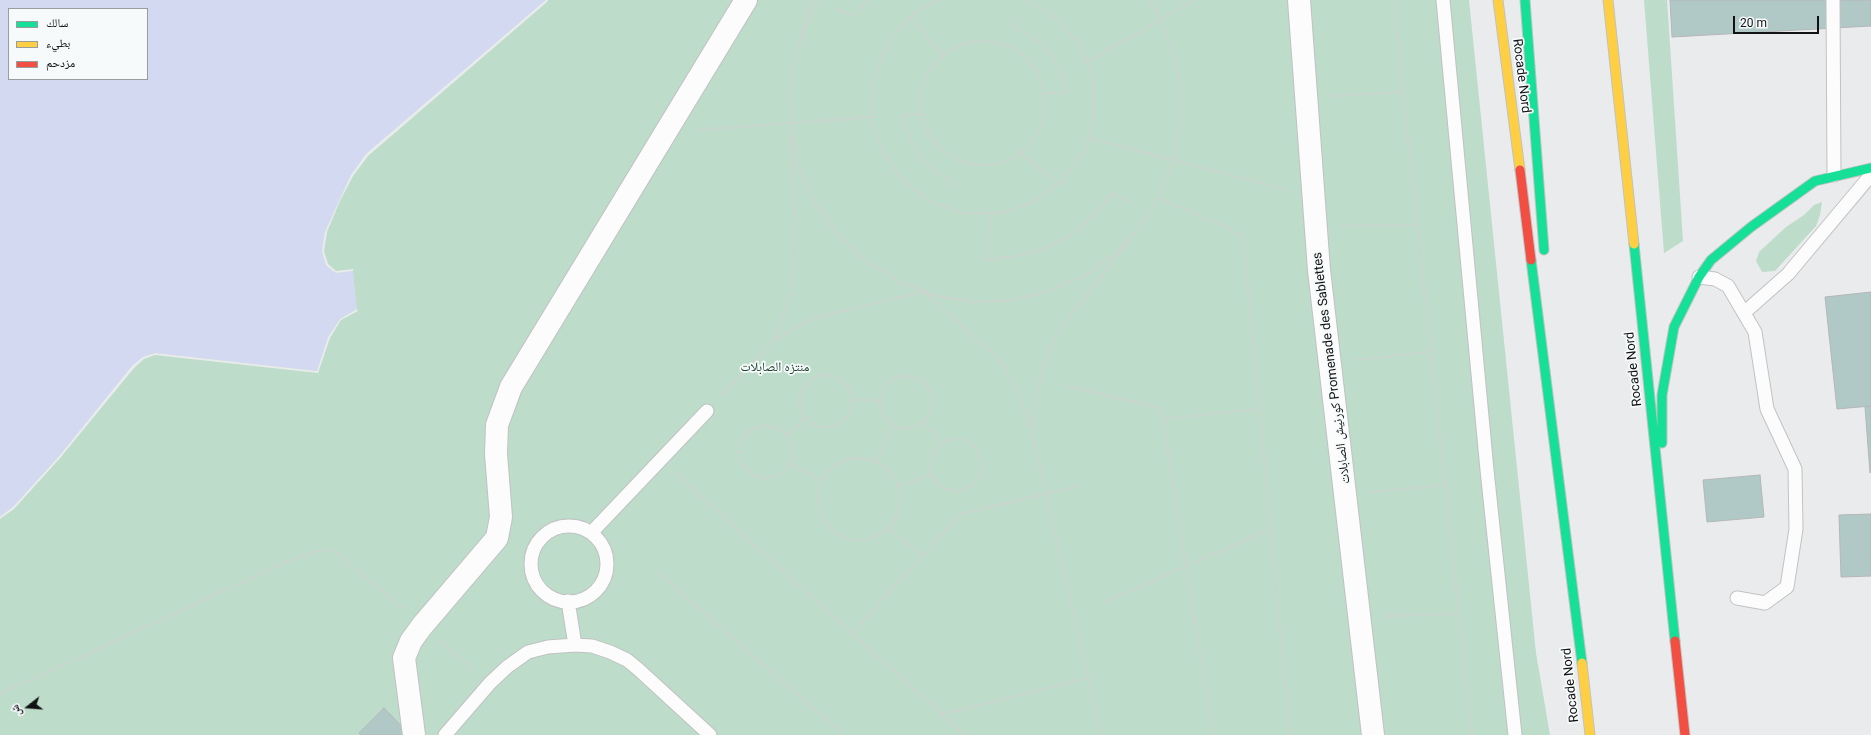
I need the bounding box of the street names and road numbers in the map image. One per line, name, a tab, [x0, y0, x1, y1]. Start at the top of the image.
street label: Rocade Nord	[1509, 38, 1533, 114]
street label: كورنيش الصابلات Promenade des Sablettes	[1310, 251, 1354, 485]
street label: Rocade Nord	[1622, 331, 1646, 407]
street label: Rocade Nord	[1559, 647, 1583, 723]

